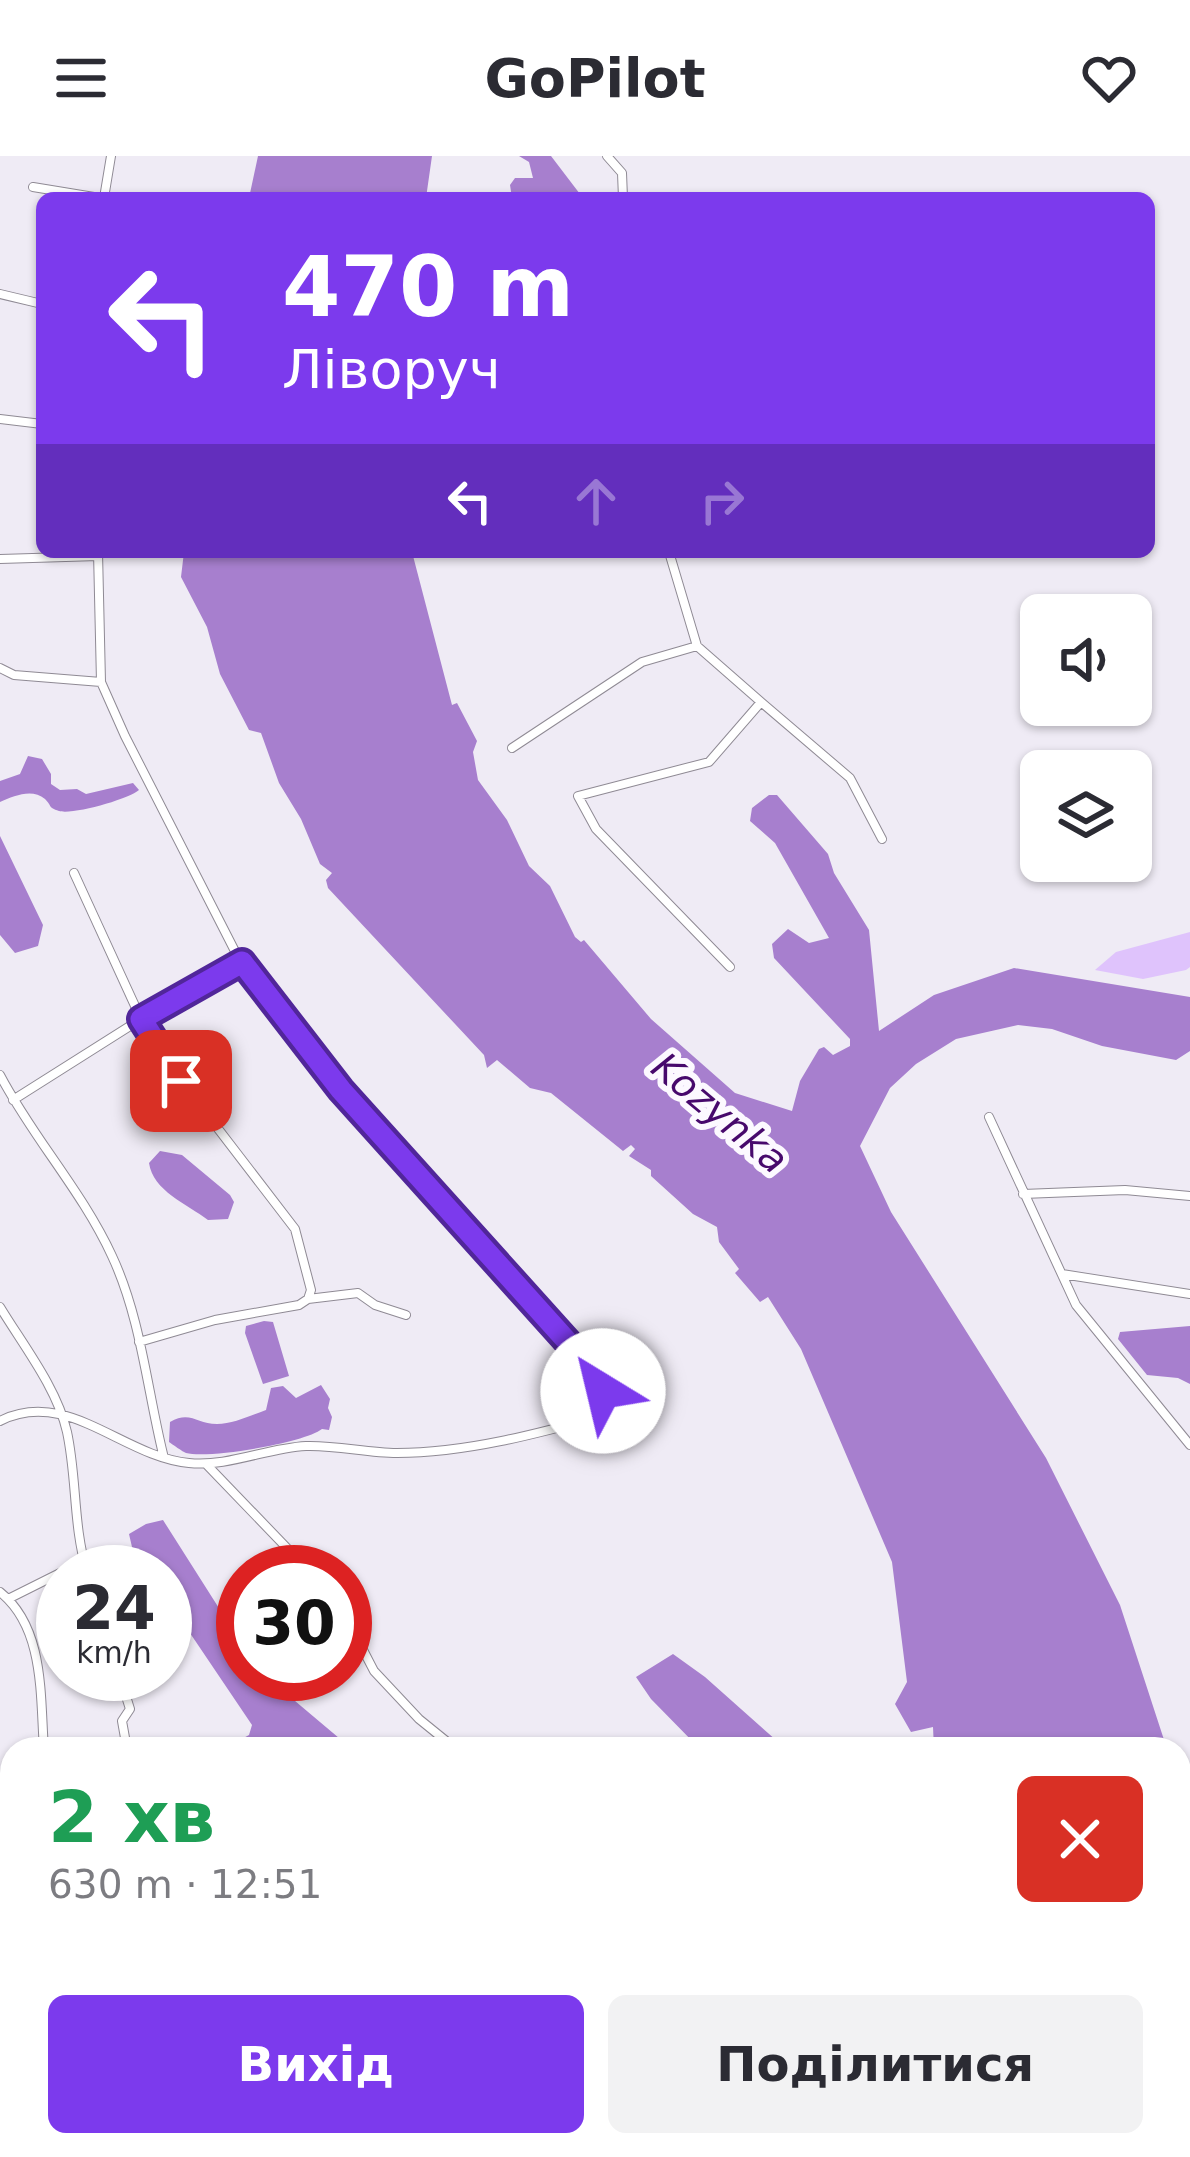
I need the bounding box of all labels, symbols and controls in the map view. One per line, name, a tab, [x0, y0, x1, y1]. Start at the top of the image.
icon: menu	[48, 45, 114, 111]
icon: heart	[1076, 45, 1142, 111]
text: GoPilot	[485, 47, 705, 110]
text: 470 m	[282, 238, 574, 336]
icon: left	[84, 240, 240, 396]
text: Ліворуч	[282, 338, 501, 401]
icon: left	[437, 468, 503, 534]
icon: ahead	[563, 468, 629, 534]
icon: right	[689, 468, 755, 534]
map controls	[1020, 594, 1152, 882]
button: sound	[1020, 594, 1152, 726]
button: layers	[1020, 750, 1152, 882]
pin	[130, 1030, 232, 1132]
water label: Kozynka	[643, 1043, 797, 1183]
icon: arrive	[148, 1048, 214, 1114]
position arrow	[540, 1328, 666, 1454]
speed limit sign: 30	[216, 1545, 372, 1701]
text: 24	[72, 1573, 156, 1643]
text: km/h	[76, 1635, 152, 1670]
text: 2 хв	[48, 1775, 215, 1859]
button: close	[1017, 1776, 1143, 1902]
text: 630 m · 12:51	[48, 1862, 322, 1907]
button: Вихід	[48, 1995, 584, 2133]
button: Поділитися	[608, 1995, 1143, 2133]

